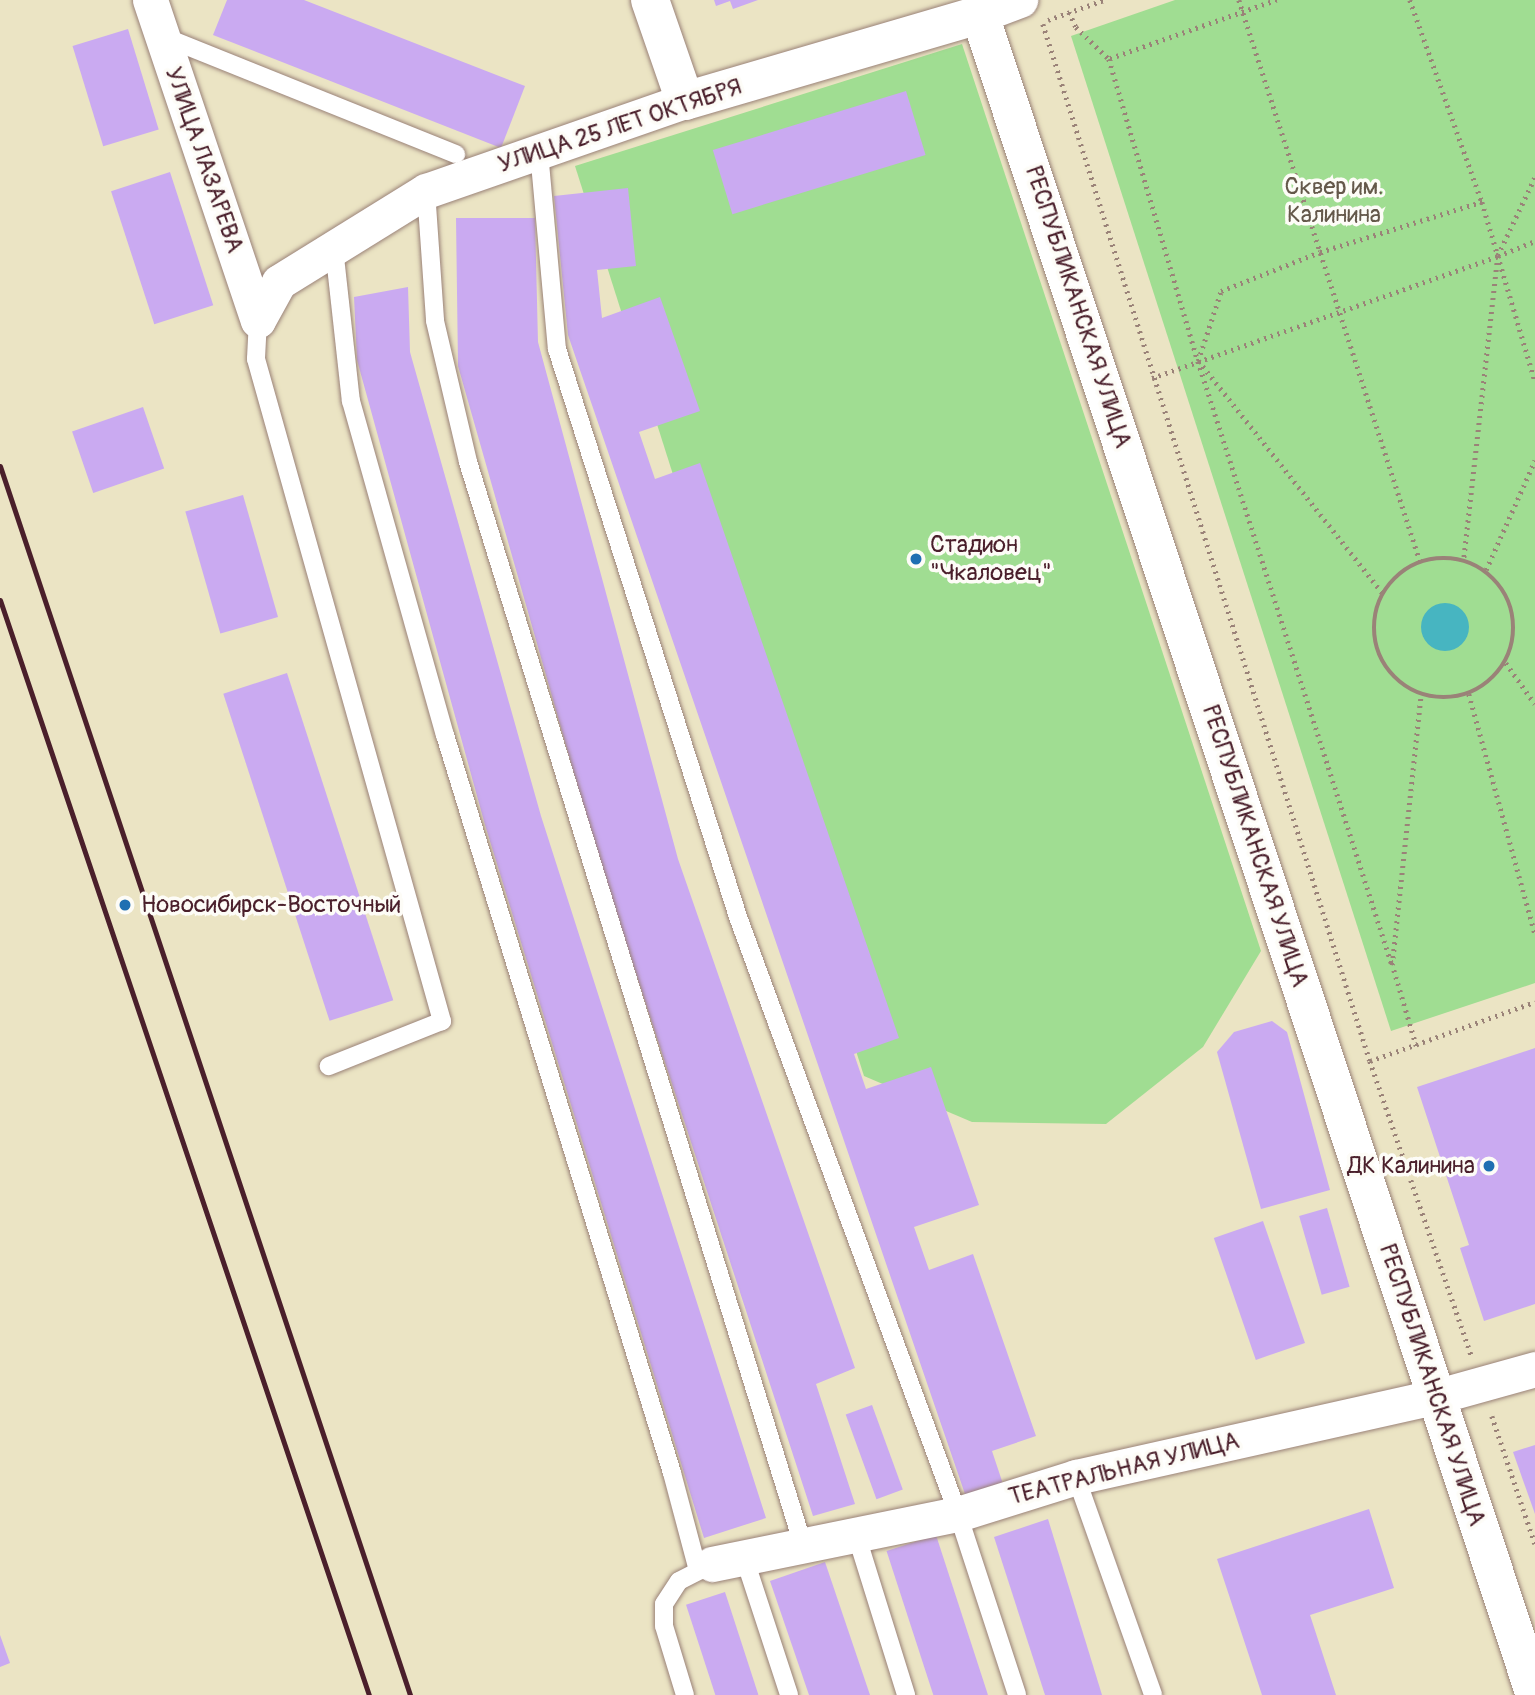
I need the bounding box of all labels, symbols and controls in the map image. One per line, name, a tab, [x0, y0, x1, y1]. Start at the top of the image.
street label: УЛИЦА ЛАЗАРЕВА	[159, 63, 249, 257]
street label: УЛИЦА 25 ЛЕТ ОКТЯБРЯ	[495, 73, 745, 179]
street label: РЕСПУБЛИКАНСКАЯ УЛИЦА	[1019, 162, 1137, 452]
park label: Сквер им. Калинина	[1284, 173, 1384, 229]
place label: Стадион "Чкаловец"	[930, 531, 1052, 587]
marker: Стадион "Чкаловец"	[908, 551, 924, 567]
street label: РЕСПУБЛИКАНСКАЯ УЛИЦА	[1196, 701, 1314, 991]
place label: Новосибирск-Восточный	[141, 891, 401, 919]
marker: Новосибирск-Восточный	[115, 895, 135, 915]
place label: ДК Калинина	[1348, 1152, 1475, 1180]
marker: ДК Калинина	[1481, 1158, 1497, 1174]
street label: РЕСПУБЛИКАНСКАЯ УЛИЦА	[1373, 1240, 1491, 1530]
street label: ТЕАТРАЛЬНАЯ УЛИЦА	[1006, 1426, 1242, 1512]

